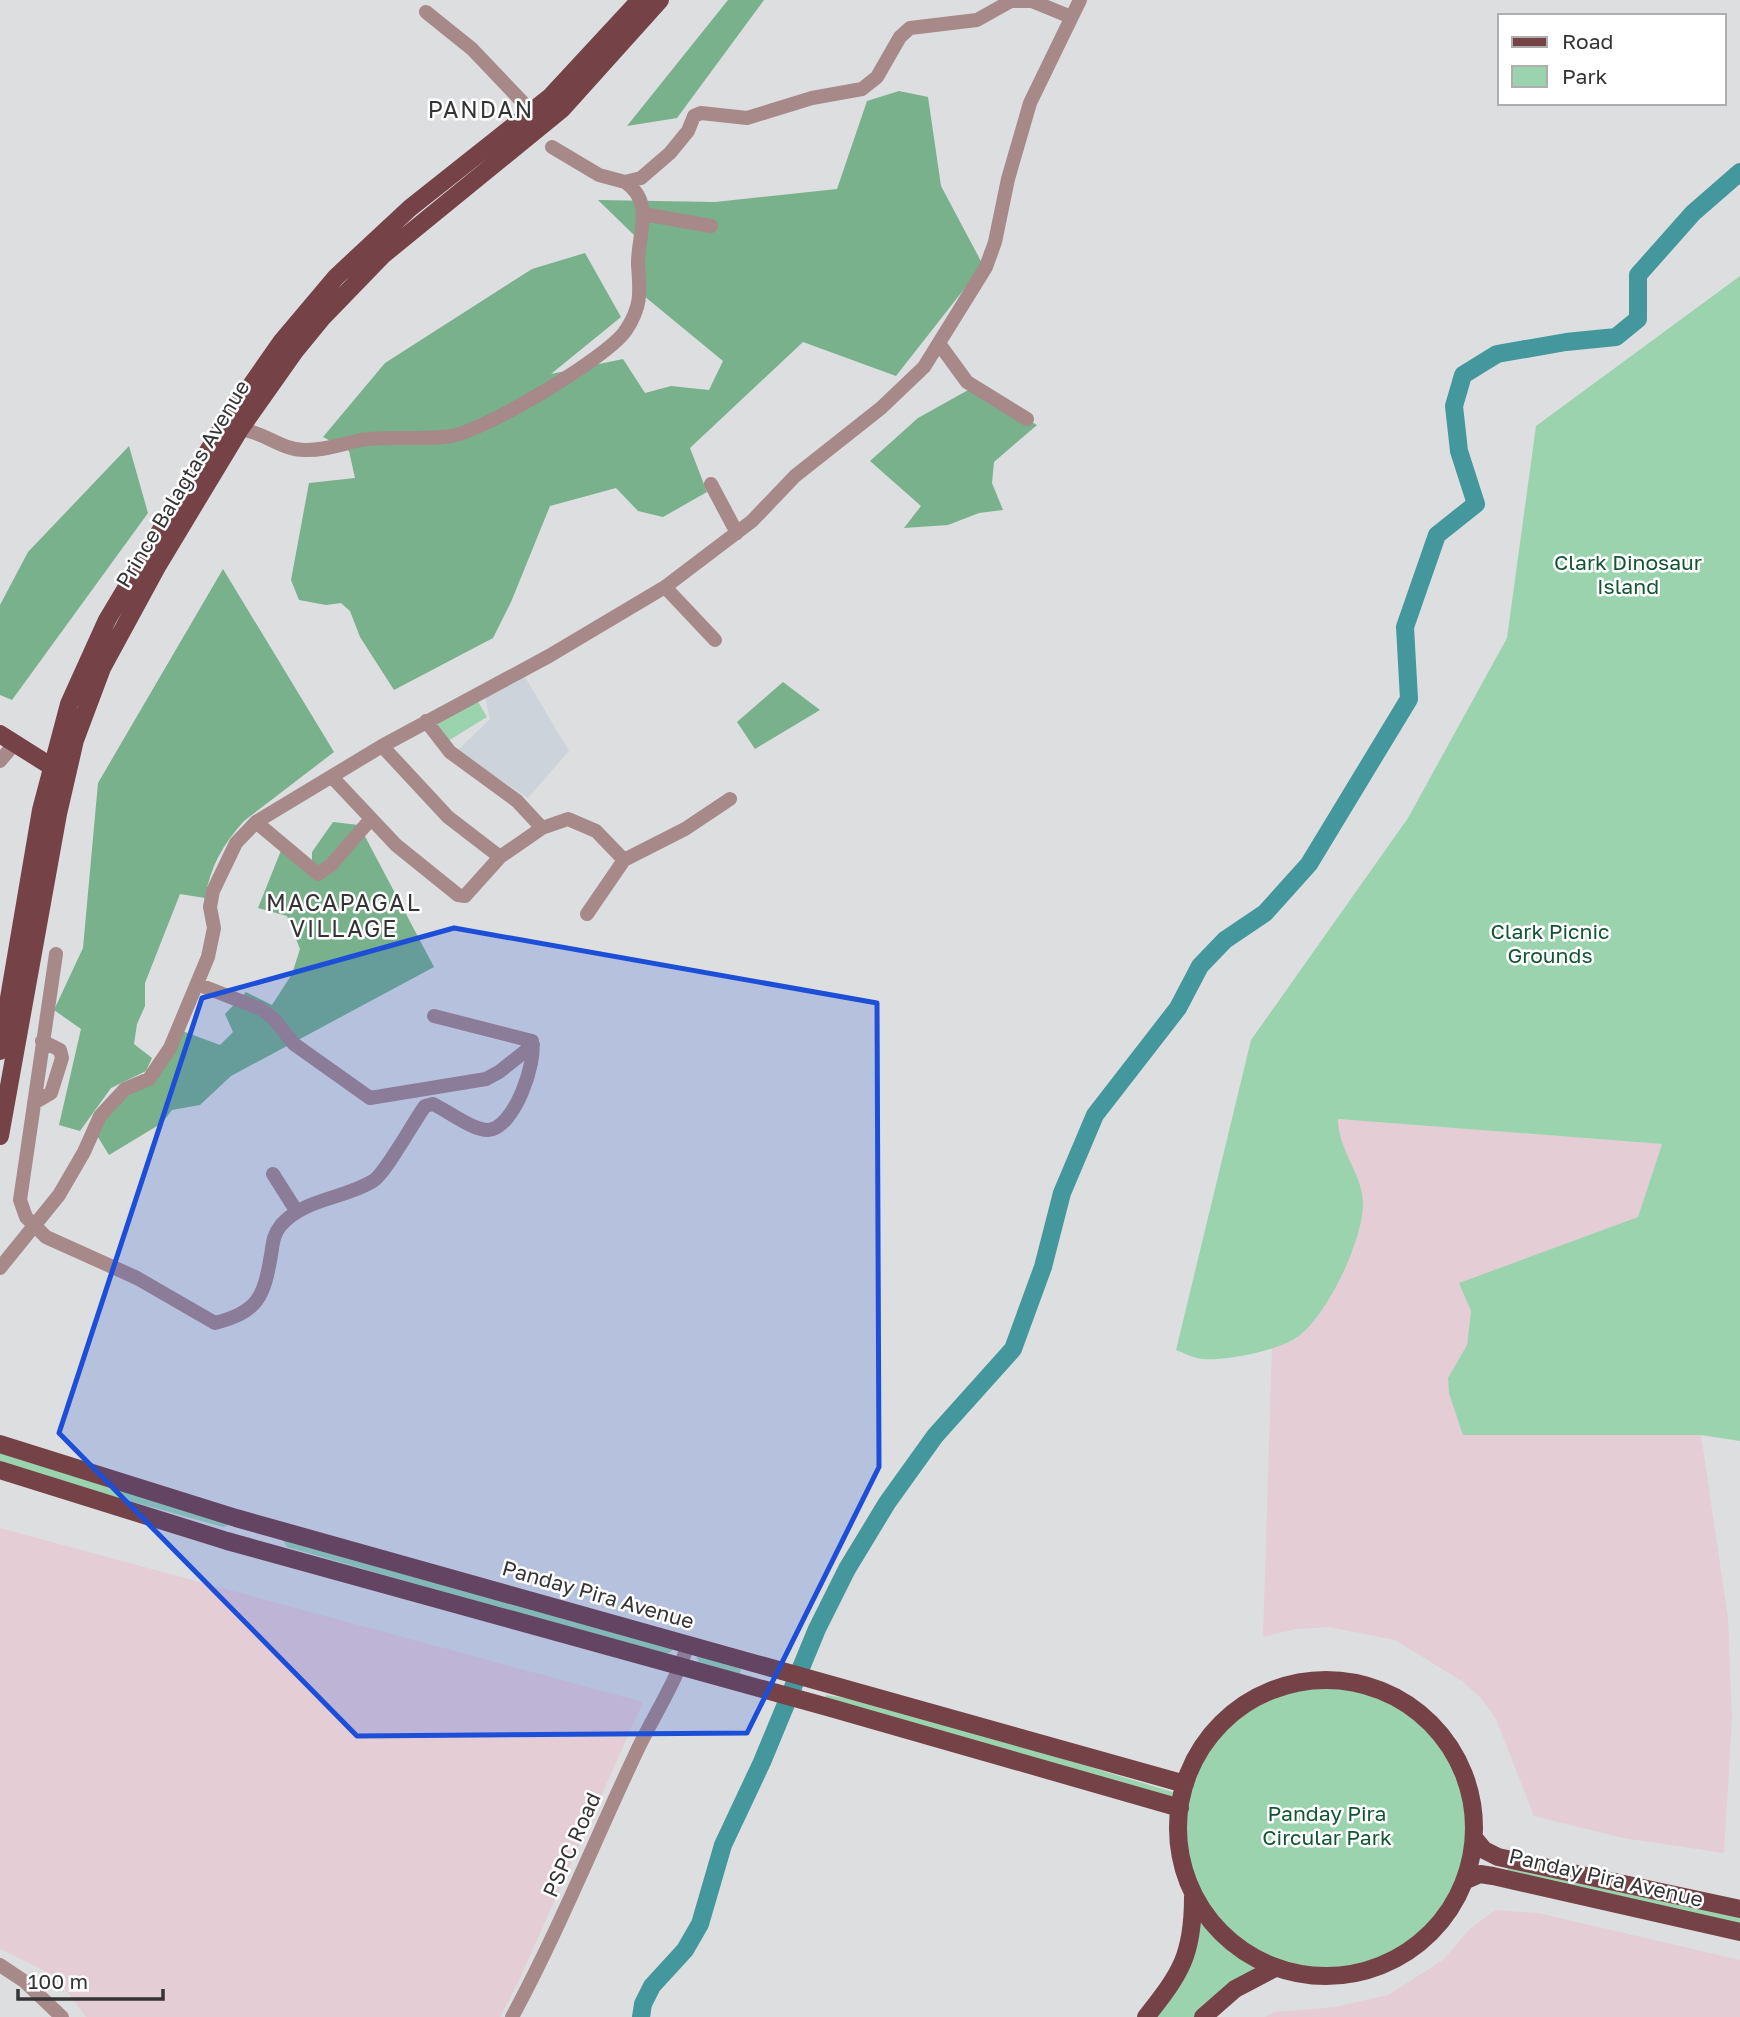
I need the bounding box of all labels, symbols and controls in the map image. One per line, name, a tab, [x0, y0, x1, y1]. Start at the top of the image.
legend	[1498, 14, 1726, 105]
text: Road	[1562, 28, 1613, 54]
text: Park	[1562, 63, 1608, 89]
district label: PANDAN	[428, 95, 534, 123]
street label: Prince Balagtas Avenue	[110, 375, 254, 592]
park label: Clark Dinosaur Island	[1554, 549, 1702, 599]
district label: MACAPAGAL VILLAGE	[266, 888, 422, 942]
park label: Clark Picnic Grounds	[1491, 918, 1610, 968]
street label: Panday Pira Avenue	[499, 1554, 697, 1634]
street label: PSPC Road	[536, 1788, 606, 1901]
park label: Panday Pira Circular Park	[1262, 1800, 1392, 1850]
street label: Panday Pira Avenue	[1507, 1842, 1706, 1912]
scale bar	[18, 1958, 163, 2002]
text: 100 m	[28, 1968, 88, 1994]

